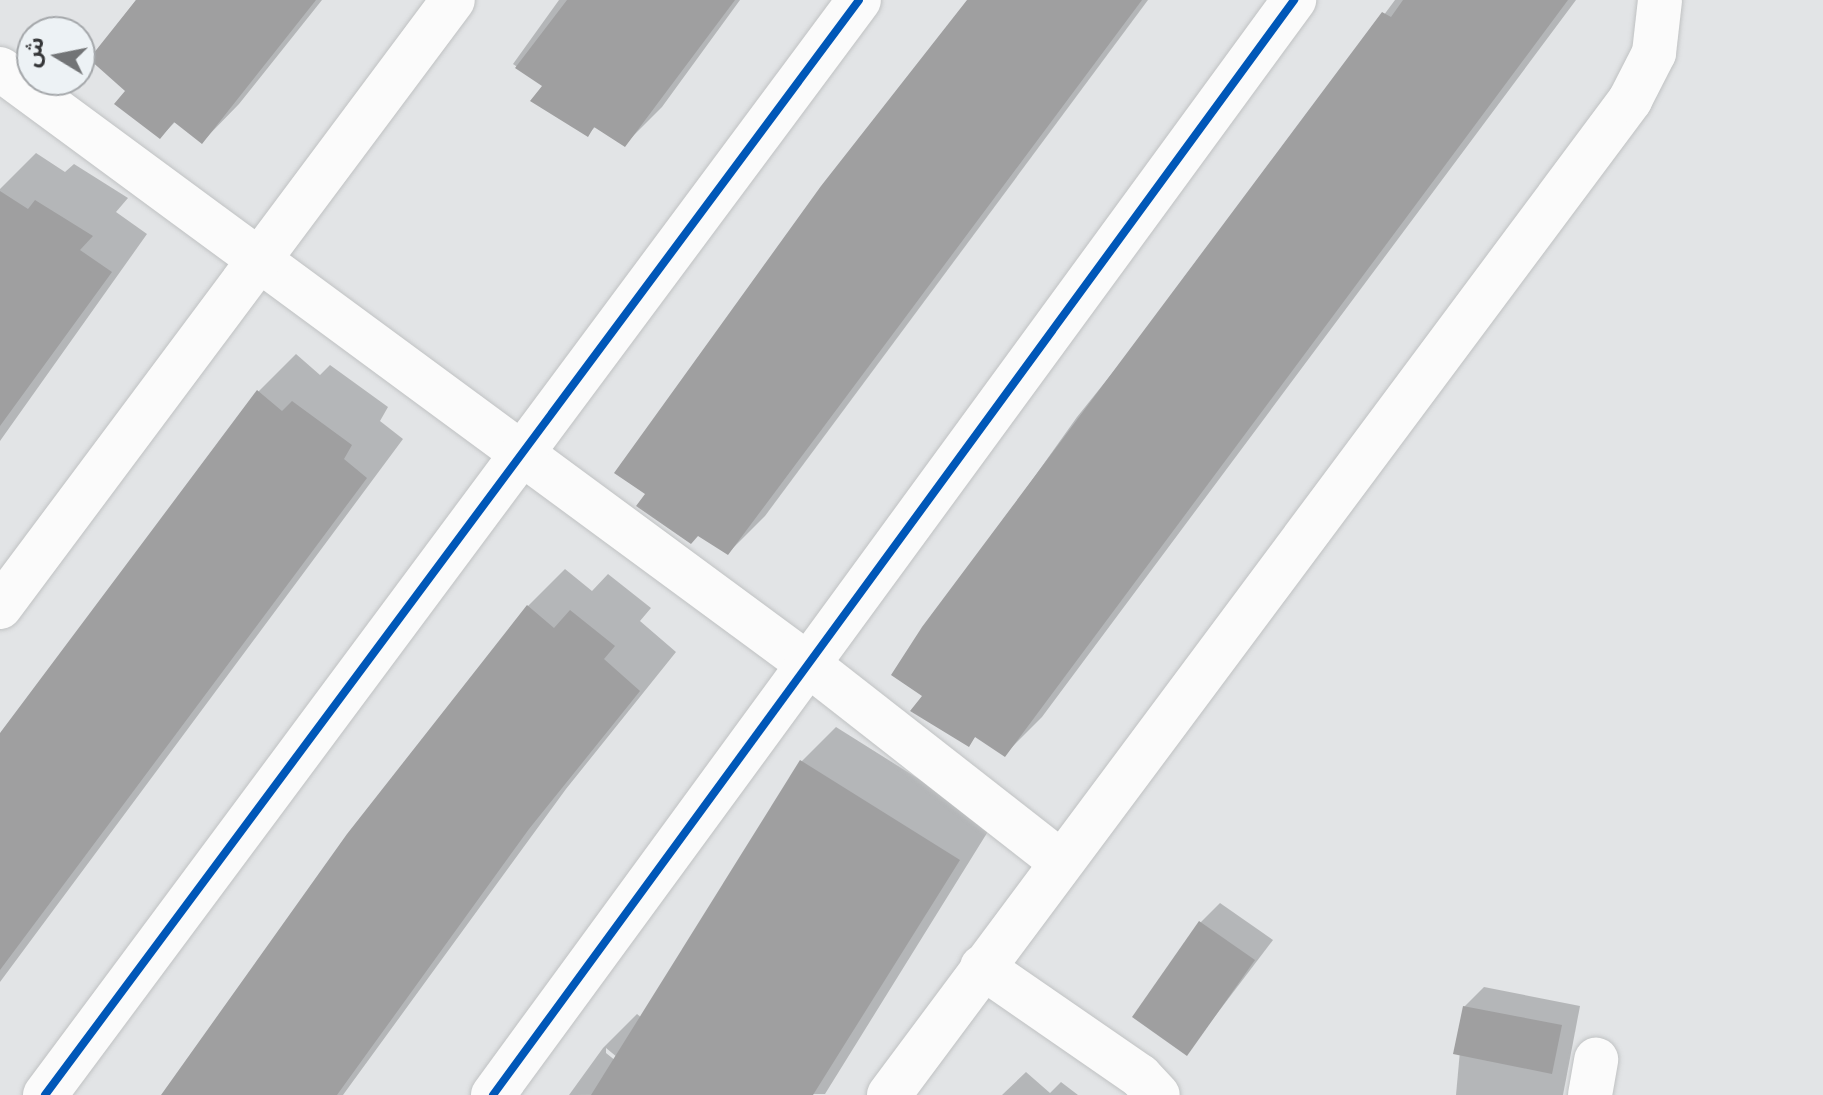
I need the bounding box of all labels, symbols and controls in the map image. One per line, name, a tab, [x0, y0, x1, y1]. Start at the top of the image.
north arrow	[16, 16, 96, 96]
text: ش	[19, 35, 49, 69]

